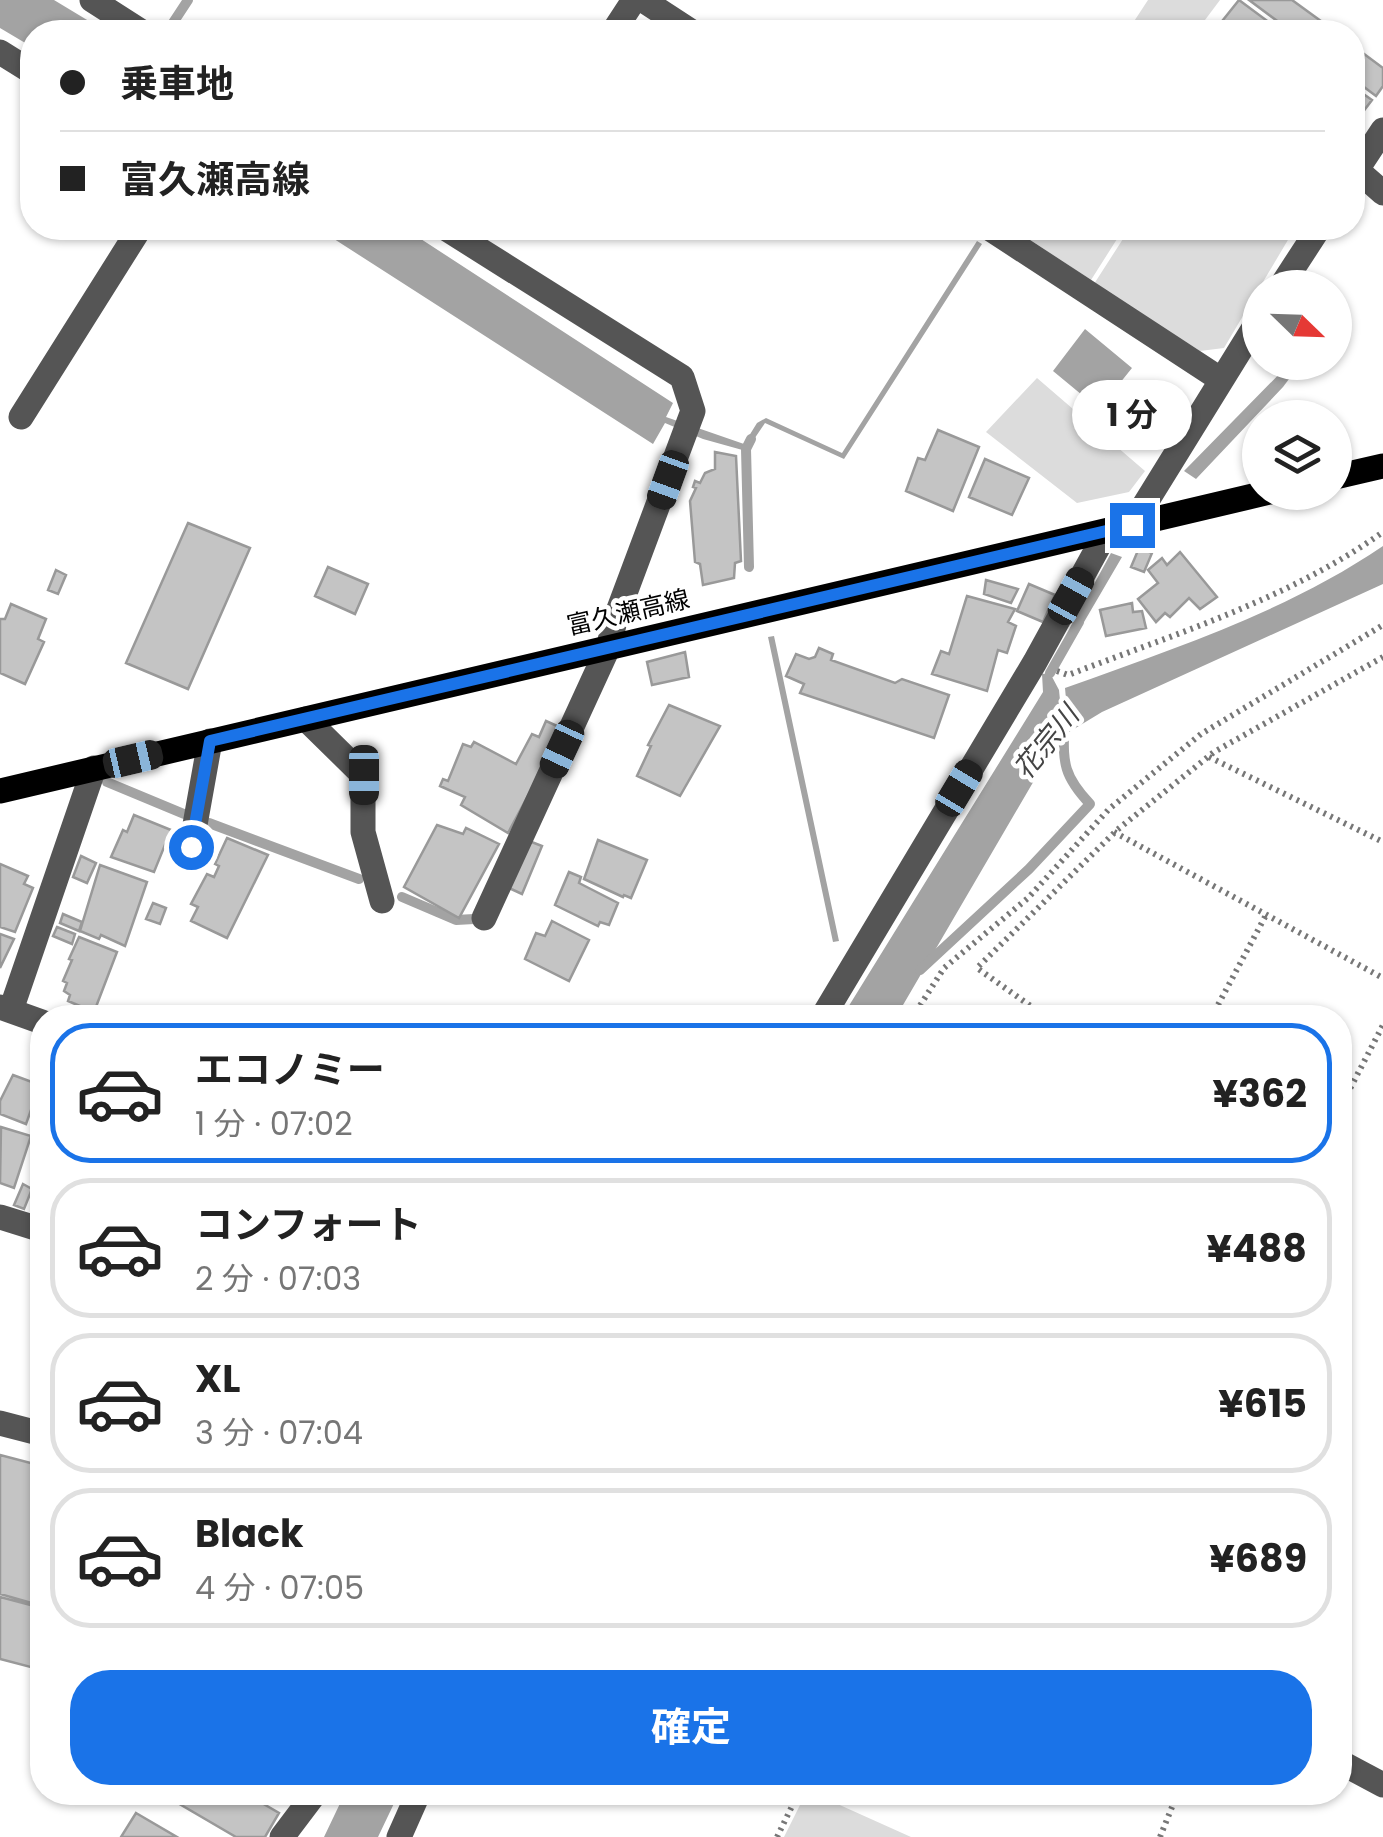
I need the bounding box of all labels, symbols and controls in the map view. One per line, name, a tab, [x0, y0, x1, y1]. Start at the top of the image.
text: 乗車地	[120, 57, 234, 110]
text: 富久瀬高線	[120, 153, 310, 206]
north arrow	[1242, 270, 1352, 380]
map controls	[1242, 270, 1352, 510]
callout: 1 分	[1072, 380, 1192, 450]
text: 1 分	[1107, 392, 1157, 437]
button: layers	[1242, 400, 1352, 510]
car	[644, 447, 692, 513]
route end	[1110, 503, 1155, 548]
car	[1043, 562, 1099, 630]
street label: 富久瀬高線	[563, 581, 693, 644]
water label: 花宗川	[1005, 695, 1090, 787]
car	[536, 715, 588, 783]
car	[100, 738, 166, 780]
car	[349, 745, 379, 805]
car	[931, 755, 987, 821]
route start	[169, 825, 214, 870]
text: エコノミー	[195, 1043, 385, 1096]
icon: car	[75, 1048, 165, 1138]
text: ¥362	[1213, 1067, 1307, 1120]
text: 1 分 · 07:02	[195, 1101, 353, 1146]
text: コンフォート	[195, 1198, 422, 1251]
icon: car	[75, 1203, 165, 1293]
text: ¥488	[1207, 1222, 1307, 1275]
text: 2 分 · 07:03	[195, 1256, 361, 1301]
text: XL	[195, 1352, 240, 1405]
icon: car	[75, 1358, 165, 1448]
text: ¥615	[1218, 1377, 1307, 1430]
text: 3 分 · 07:04	[195, 1410, 363, 1455]
text: Black	[195, 1507, 304, 1560]
icon: car	[75, 1513, 165, 1603]
text: ¥689	[1209, 1532, 1307, 1585]
text: 4 分 · 07:05	[195, 1565, 364, 1610]
button: 確定	[70, 1670, 1312, 1785]

